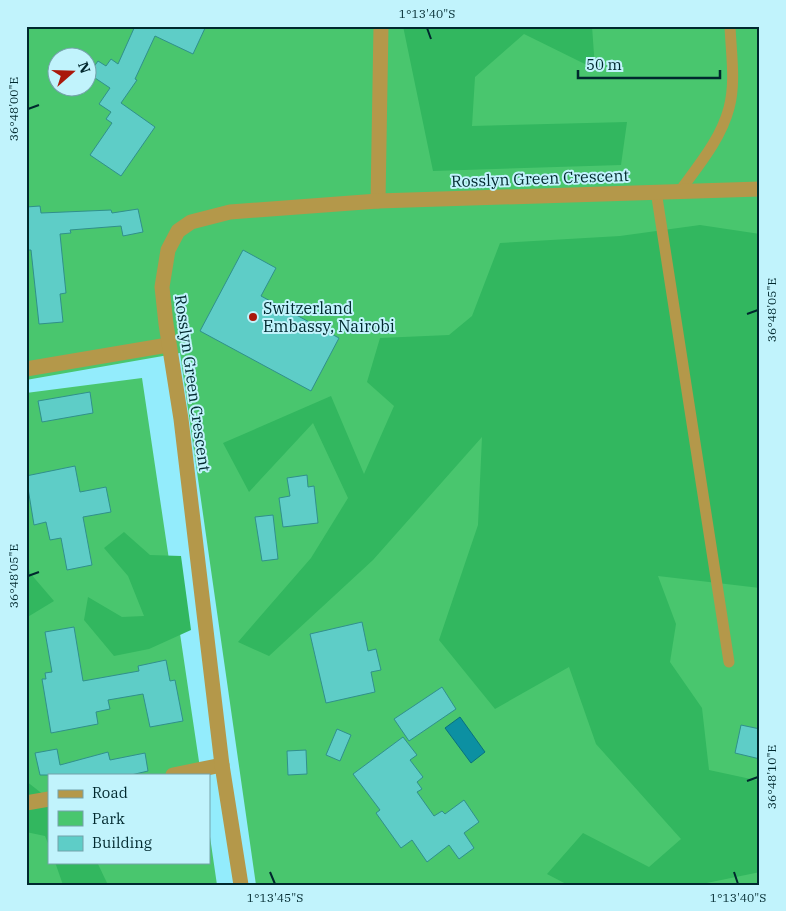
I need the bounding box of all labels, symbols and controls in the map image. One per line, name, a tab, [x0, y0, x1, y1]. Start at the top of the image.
text: 1°13'40"S	[399, 6, 455, 21]
north arrow	[48, 48, 98, 98]
scale bar	[578, 48, 721, 80]
text: 50 m	[586, 55, 622, 74]
text: N	[74, 59, 95, 76]
text: 36°48'00"E	[6, 77, 21, 141]
street label: Rosslyn Green Crescent	[451, 165, 630, 191]
text: 36°48'05"E	[764, 278, 779, 342]
street label: Rosslyn Green Crescent	[171, 293, 215, 473]
place label: Switzerland Embassy, Nairobi	[263, 298, 395, 336]
marker: Switzerland Embassy, Nairobi	[247, 311, 259, 323]
text: 36°48'05"E	[6, 544, 21, 608]
text: 36°48'10"E	[764, 745, 779, 809]
legend	[48, 774, 210, 864]
text: Road	[92, 783, 128, 802]
text: Park	[92, 809, 125, 828]
text: Building	[92, 833, 152, 852]
text: 1°13'45"S	[247, 890, 303, 905]
text: 1°13'40"S	[710, 890, 766, 905]

